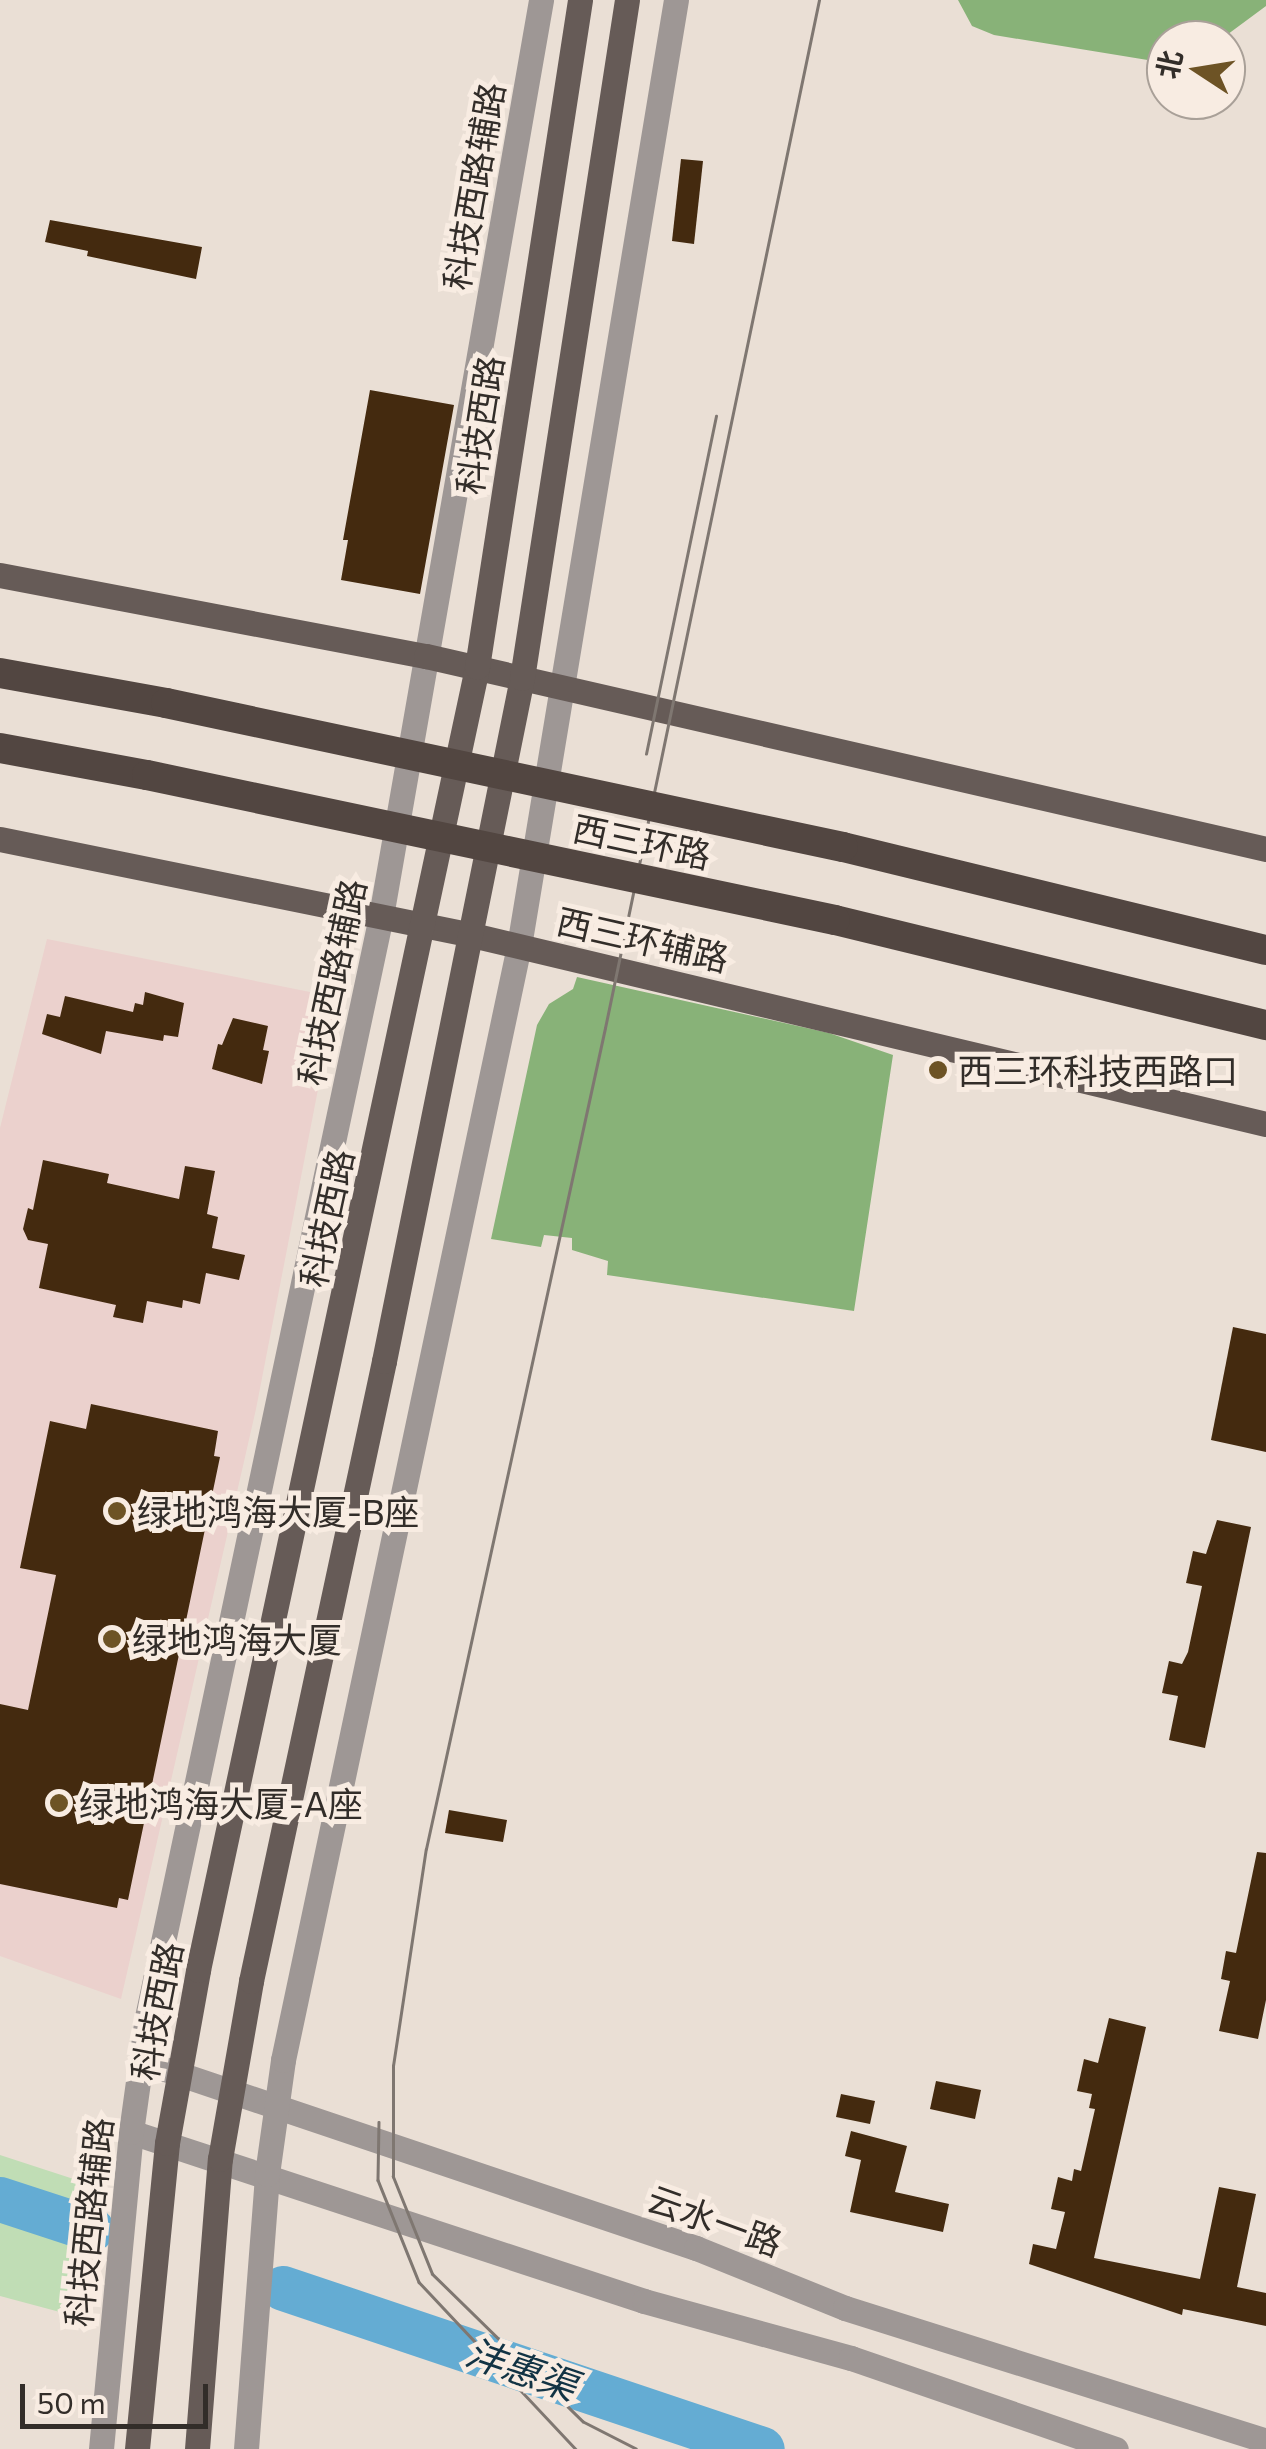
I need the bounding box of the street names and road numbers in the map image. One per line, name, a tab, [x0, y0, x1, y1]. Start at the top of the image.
street label: 科技西路辅路	[434, 79, 512, 293]
street label: 科技西路	[447, 353, 511, 497]
street label: 西三环路	[569, 806, 715, 876]
street label: 科技西路辅路	[289, 875, 373, 1089]
street label: 西三环辅路	[553, 899, 733, 979]
street label: 科技西路	[291, 1145, 361, 1291]
street label: 科技西路	[122, 1938, 190, 2084]
street label: 科技西路辅路	[56, 2115, 120, 2329]
street label: 云水一路	[642, 2176, 788, 2264]

